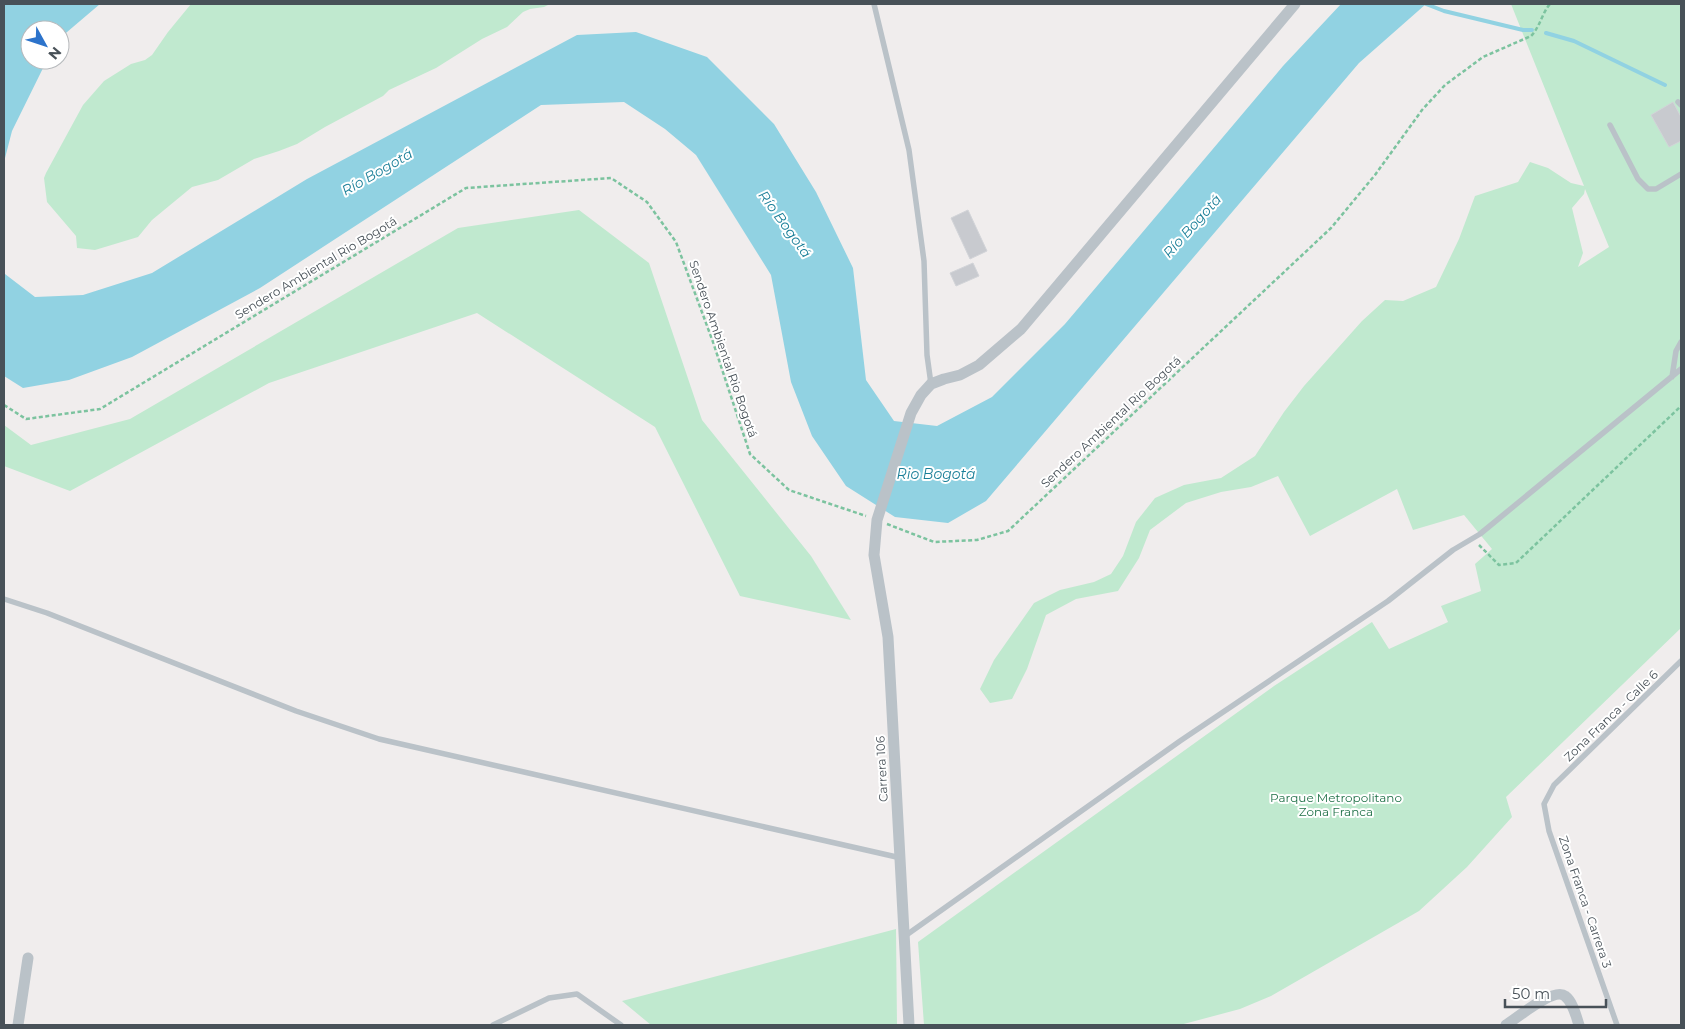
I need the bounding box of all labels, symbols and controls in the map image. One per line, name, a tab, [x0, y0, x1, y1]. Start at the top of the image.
north arrow	[20, 20, 70, 70]
text: N	[44, 43, 65, 63]
water label: Río Bogotá	[338, 144, 416, 200]
water label: Río Bogotá	[755, 187, 815, 261]
water label: Río Bogotá	[1159, 191, 1225, 261]
street label: Sendero Ambiental Rio Bogotá	[232, 213, 399, 322]
street label: Sendero Ambiental Rio Bogotá	[686, 258, 761, 439]
street label: Sendero Ambiental Rio Bogotá	[1037, 353, 1184, 491]
water label: Rio Bogotá	[897, 465, 975, 483]
street label: Zona Franca - Calle 6	[1561, 667, 1661, 764]
street label: Carrera 106	[872, 736, 891, 803]
park label: Parque Metropolitano Zona Franca	[1270, 790, 1402, 819]
street label: Zona Franca - Carrera 3	[1556, 834, 1615, 970]
scale bar	[1505, 976, 1606, 1008]
text: 50 m	[1512, 984, 1550, 1003]

